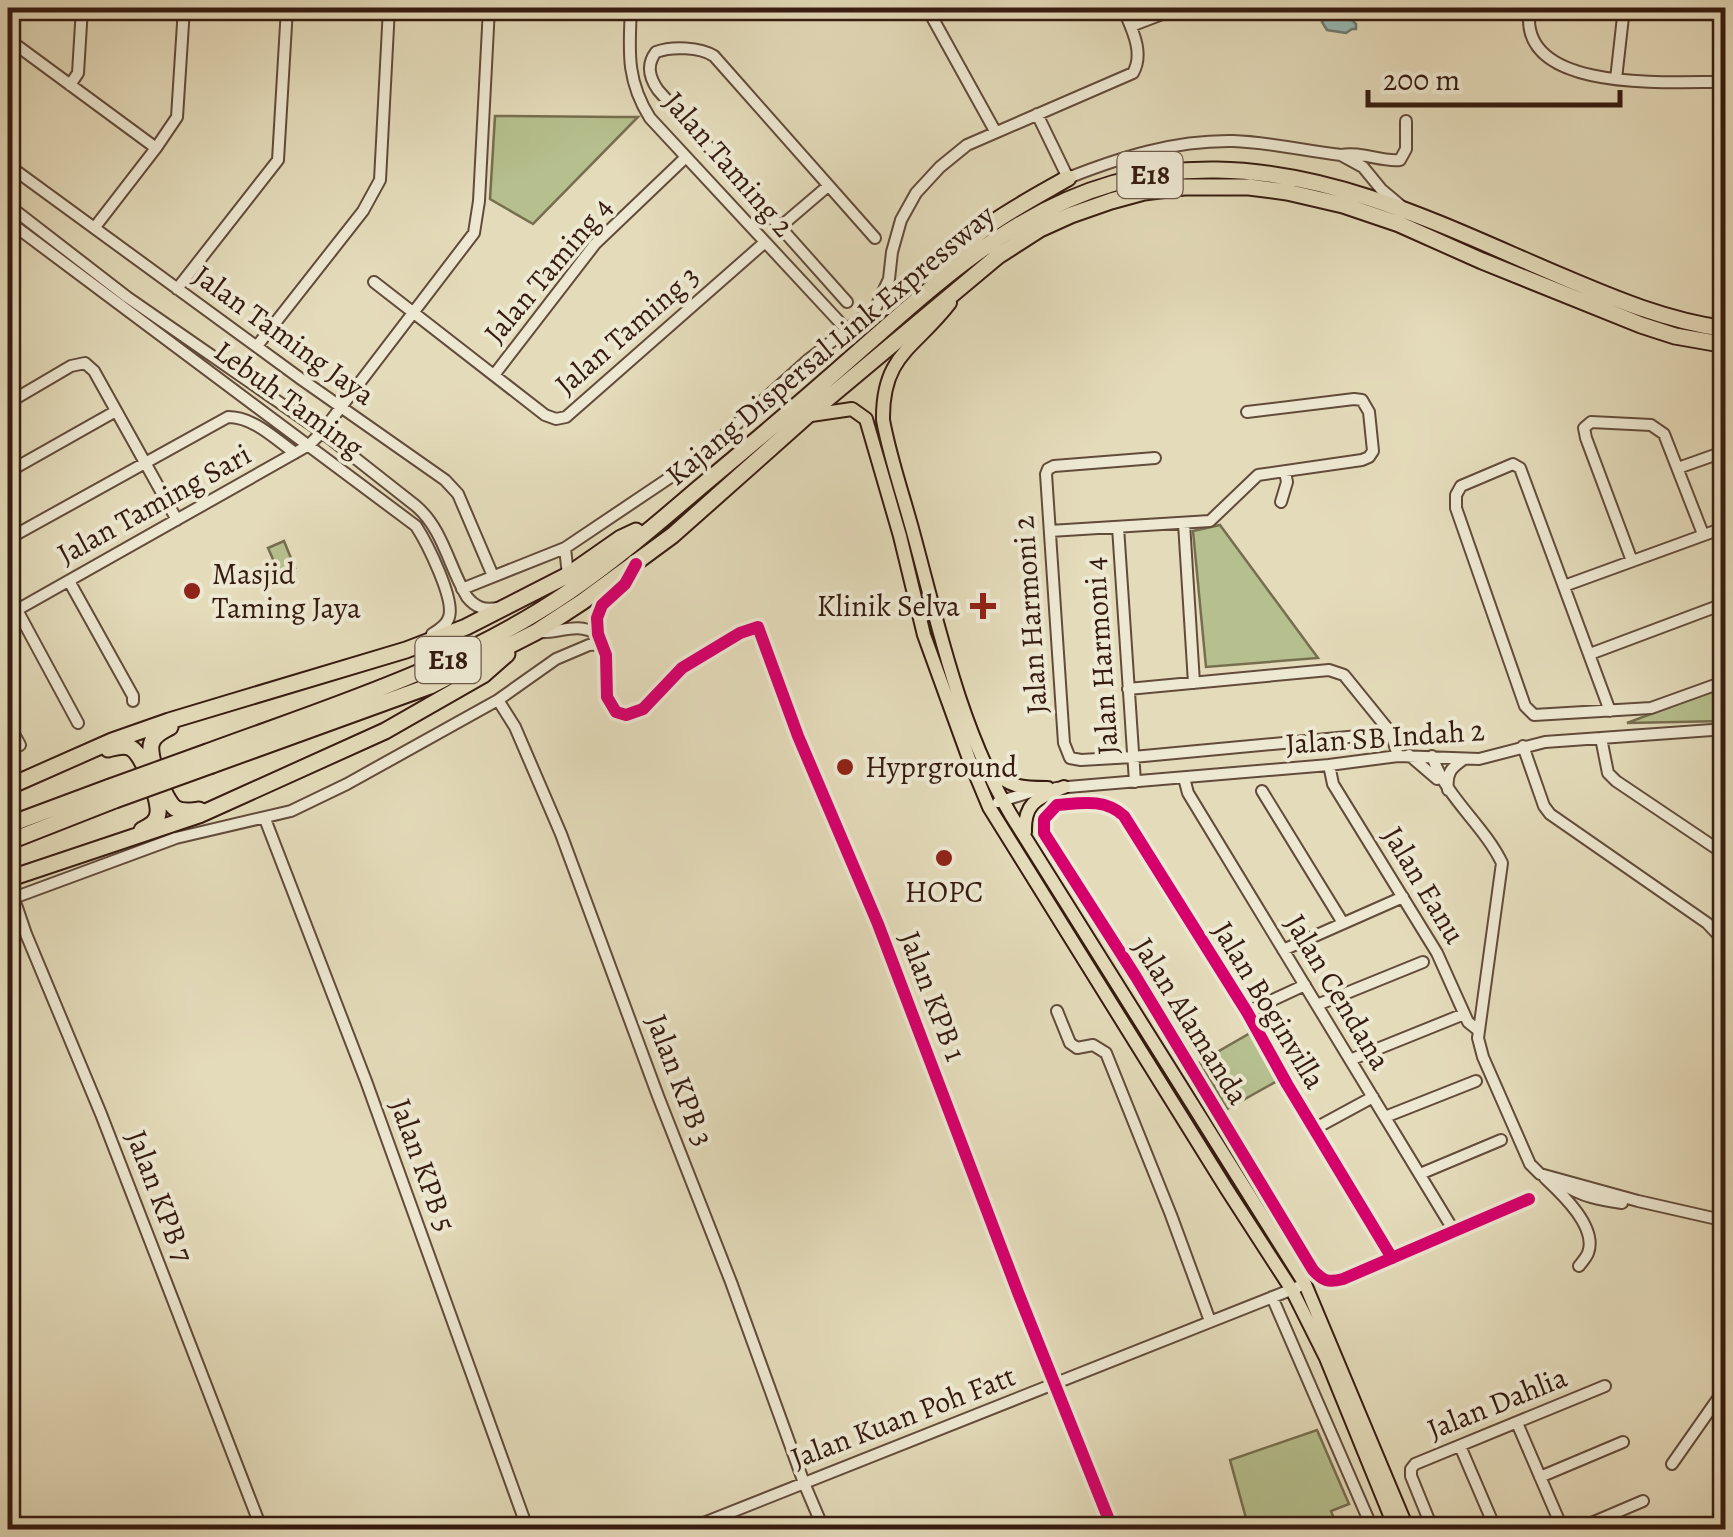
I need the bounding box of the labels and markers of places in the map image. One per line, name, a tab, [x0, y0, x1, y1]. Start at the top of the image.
place label: Masjid Taming Jaya	[212, 554, 361, 628]
marker: Masjid Taming Jaya	[181, 580, 203, 602]
place label: Klinik Selva	[817, 586, 960, 626]
marker: Klinik Selva	[970, 593, 996, 619]
place label: Hyprground	[865, 747, 1018, 787]
marker: Hyprground	[834, 756, 856, 778]
marker: HOPC	[933, 847, 955, 869]
place label: HOPC	[905, 872, 983, 912]

